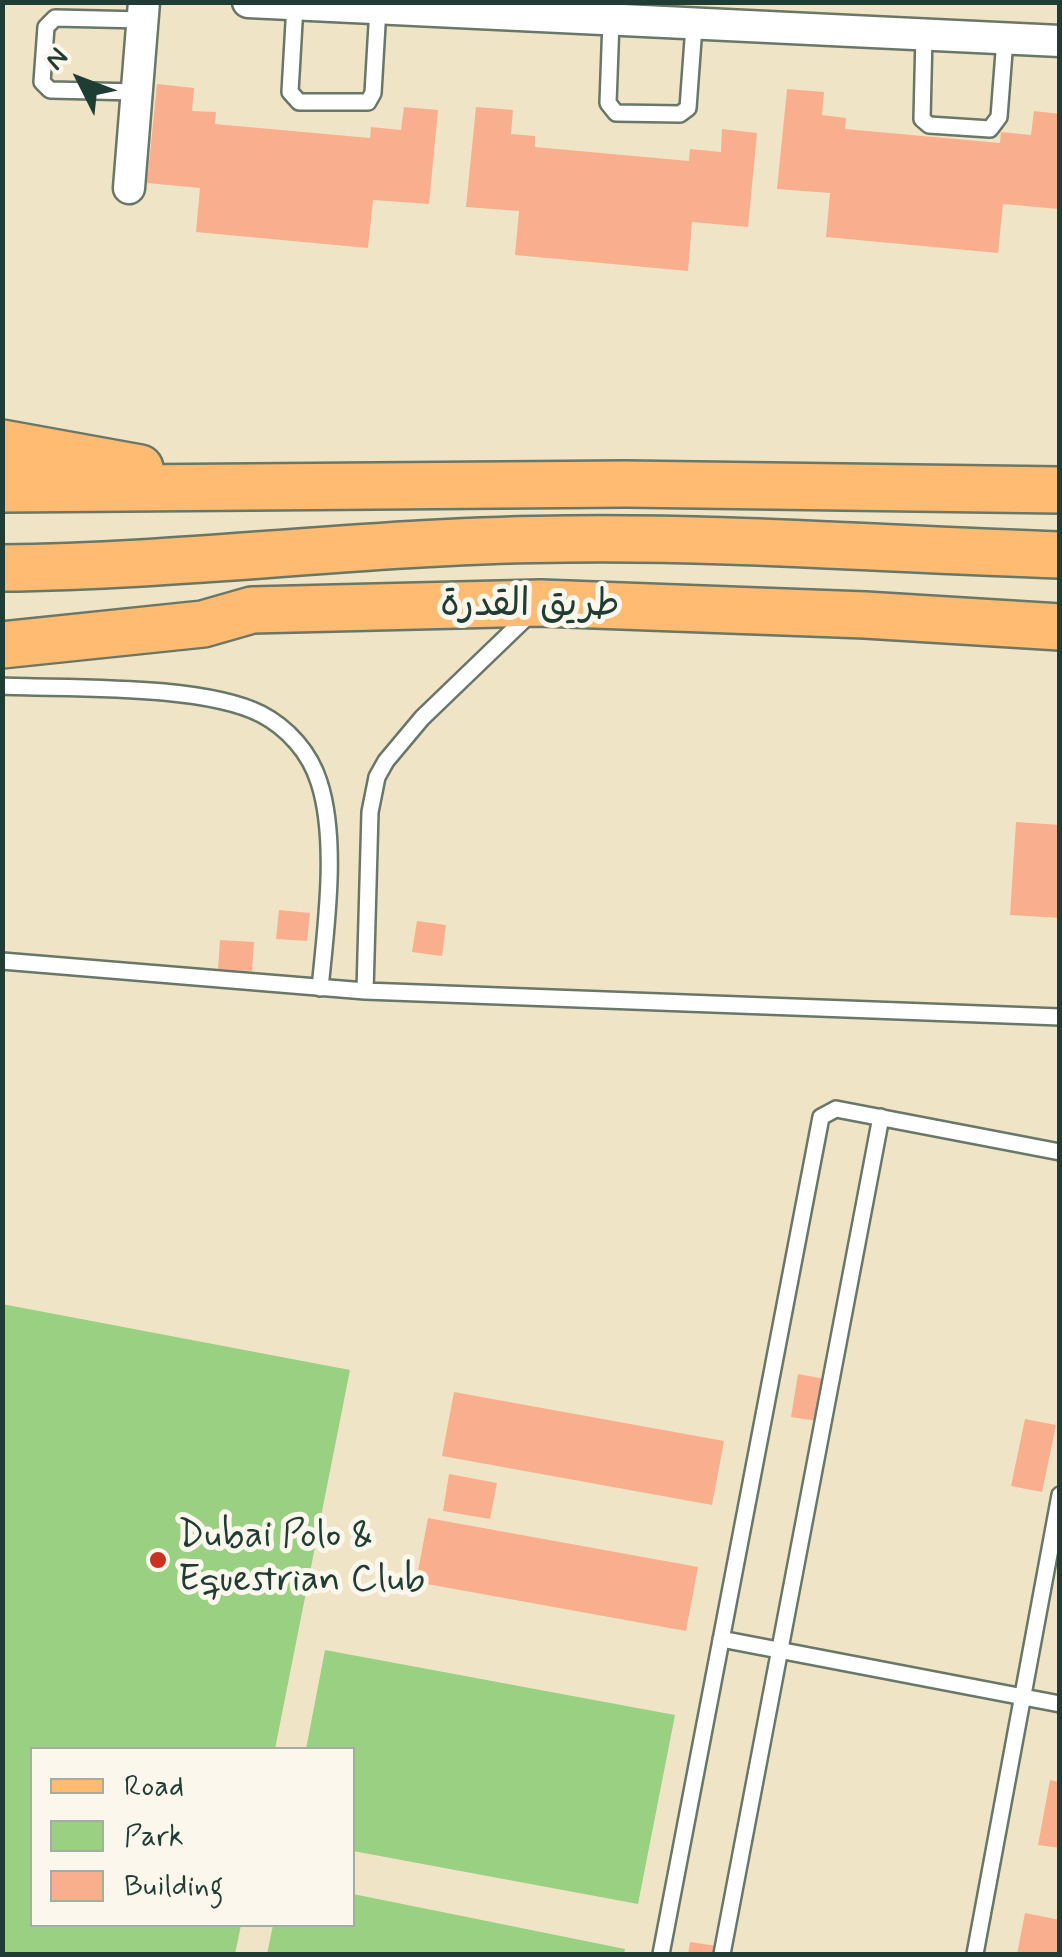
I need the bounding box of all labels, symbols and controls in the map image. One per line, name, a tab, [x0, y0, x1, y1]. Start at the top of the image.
north arrow	[30, 30, 130, 130]
text: N	[37, 40, 77, 79]
street label: طريق القدرة	[440, 584, 620, 630]
place label: Dubai Polo & Equestrian Club	[178, 1515, 425, 1605]
marker: Dubai Polo & Equestrian Club	[147, 1549, 169, 1571]
legend	[30, 1747, 355, 1927]
text: Road	[124, 1767, 184, 1806]
text: Park	[124, 1817, 184, 1856]
text: Building	[124, 1867, 223, 1906]

